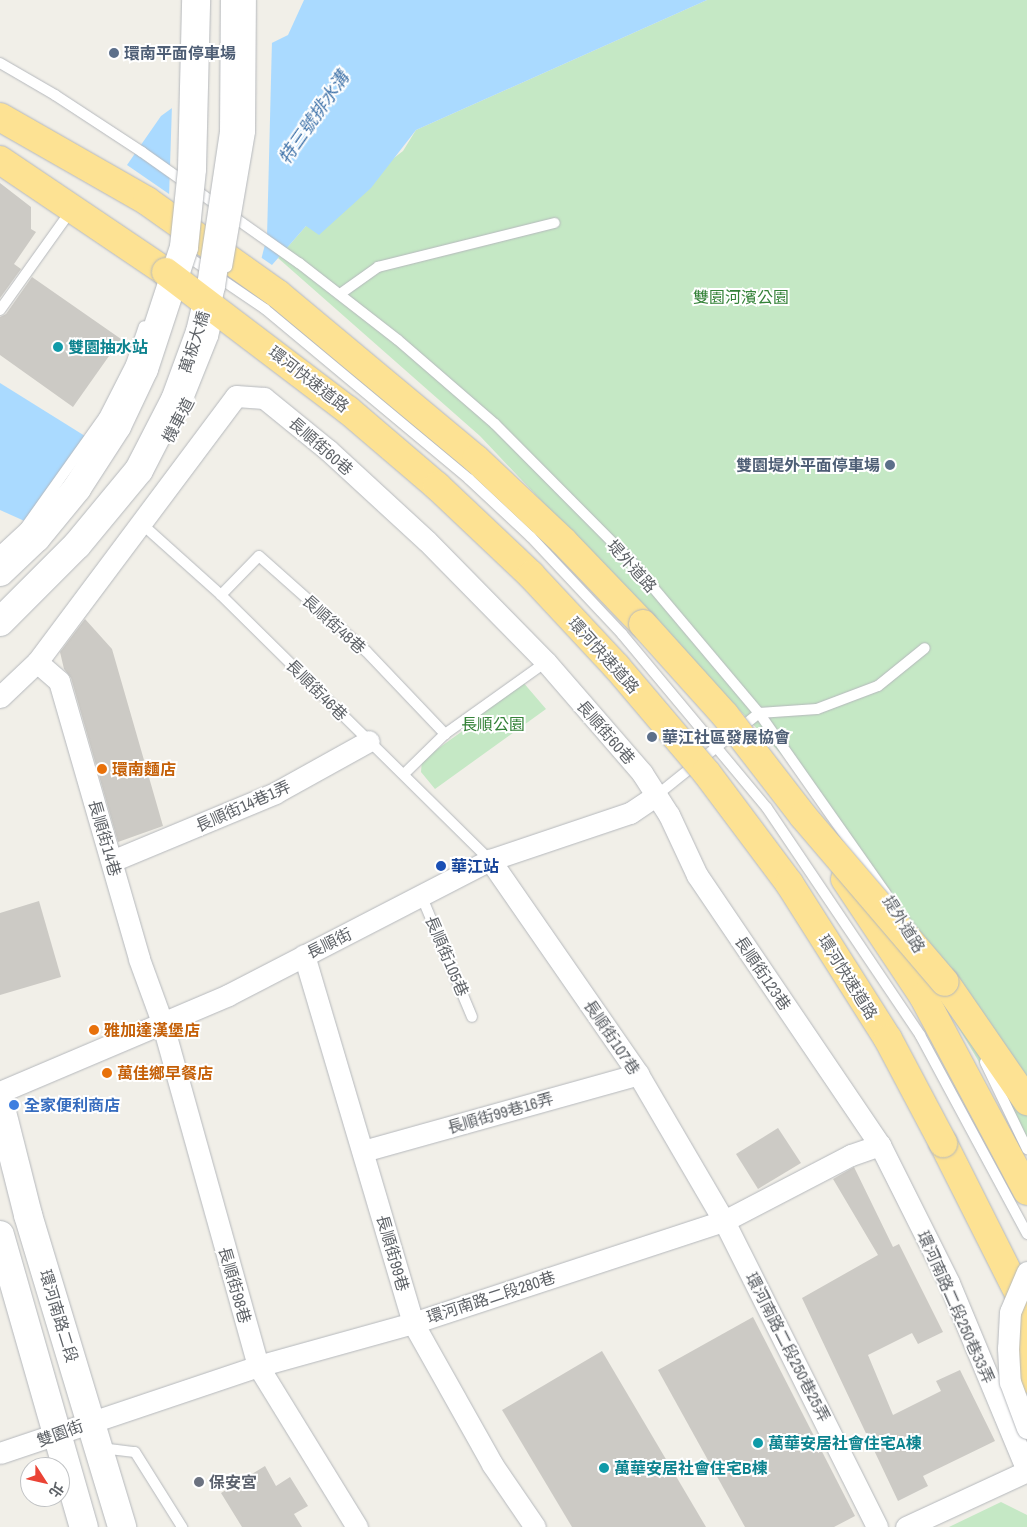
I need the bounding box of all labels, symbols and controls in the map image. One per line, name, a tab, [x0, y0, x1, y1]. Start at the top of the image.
place label: 環南平面停車場	[124, 43, 236, 63]
marker: 環南平面停車場	[108, 47, 120, 59]
water label: 特三號排水溝	[274, 68, 354, 168]
park label: 雙園河濱公園	[693, 287, 789, 307]
street label: 萬板大橋	[175, 309, 213, 375]
place label: 雙園抽水站	[68, 337, 148, 357]
marker: 雙園抽水站	[52, 341, 64, 353]
street label: 環河快速道路	[265, 342, 353, 416]
street label: 機車道	[158, 394, 198, 446]
street label: 長順街60巷	[285, 413, 357, 479]
place label: 雙園堤外平面停車場	[736, 455, 880, 475]
marker: 雙園堤外平面停車場	[884, 459, 896, 471]
street label: 堤外道路	[603, 536, 661, 596]
street label: 長順街48巷	[298, 591, 370, 657]
street label: 環河快速道路	[565, 613, 643, 697]
street label: 長順街46巷	[282, 655, 352, 725]
street label: 長順街60巷	[573, 696, 639, 768]
park label: 長順公園	[461, 714, 525, 734]
place label: 華江社區發展協會	[662, 727, 790, 747]
marker: 華江社區發展協會	[646, 731, 658, 743]
place label: 環南麵店	[112, 759, 176, 779]
marker: 環南麵店	[96, 763, 108, 775]
street label: 長順街14巷1弄	[193, 777, 293, 835]
street label: 長順街14巷	[85, 798, 125, 878]
place label: 華江站	[451, 856, 499, 876]
marker: 華江站	[435, 860, 447, 872]
street label: 提外道路	[879, 892, 929, 956]
street label: 長順街105巷	[421, 913, 473, 999]
street label: 長順街	[303, 924, 355, 962]
street label: 環河快速道路	[814, 931, 882, 1023]
street label: 長順街123巷	[731, 932, 795, 1014]
street label: 長順街107巷	[580, 996, 644, 1078]
place label: 雅加達漢堡店	[104, 1020, 200, 1040]
marker: 雅加達漢堡店	[88, 1024, 100, 1036]
place label: 萬佳鄉早餐店	[117, 1063, 213, 1083]
marker: 萬佳鄉早餐店	[101, 1067, 113, 1079]
street label: 長順街99巷16弄	[445, 1089, 555, 1137]
place label: 全家便利商店	[24, 1095, 120, 1115]
marker: 全家便利商店	[8, 1099, 20, 1111]
street label: 長順街99巷	[373, 1213, 413, 1293]
street label: 環河南路二段250巷33弄	[914, 1228, 998, 1386]
street label: 長順街98巷	[215, 1245, 255, 1325]
street label: 環河南路二段	[36, 1267, 82, 1365]
street label: 環河南路二段280巷	[424, 1267, 558, 1327]
street label: 環河南路二段250巷25弄	[742, 1269, 834, 1425]
street label: 雙園街	[34, 1416, 86, 1450]
place label: 萬華安居社會住宅A棟	[768, 1433, 921, 1453]
marker: 萬華安居社會住宅A棟	[752, 1437, 764, 1449]
north arrow	[20, 1457, 70, 1507]
place label: 萬華安居社會住宅B棟	[614, 1458, 767, 1478]
marker: 萬華安居社會住宅B棟	[598, 1462, 610, 1474]
place label: 保安宮	[209, 1472, 257, 1492]
marker: 保安宮	[193, 1476, 205, 1488]
text: 北	[45, 1479, 68, 1501]

